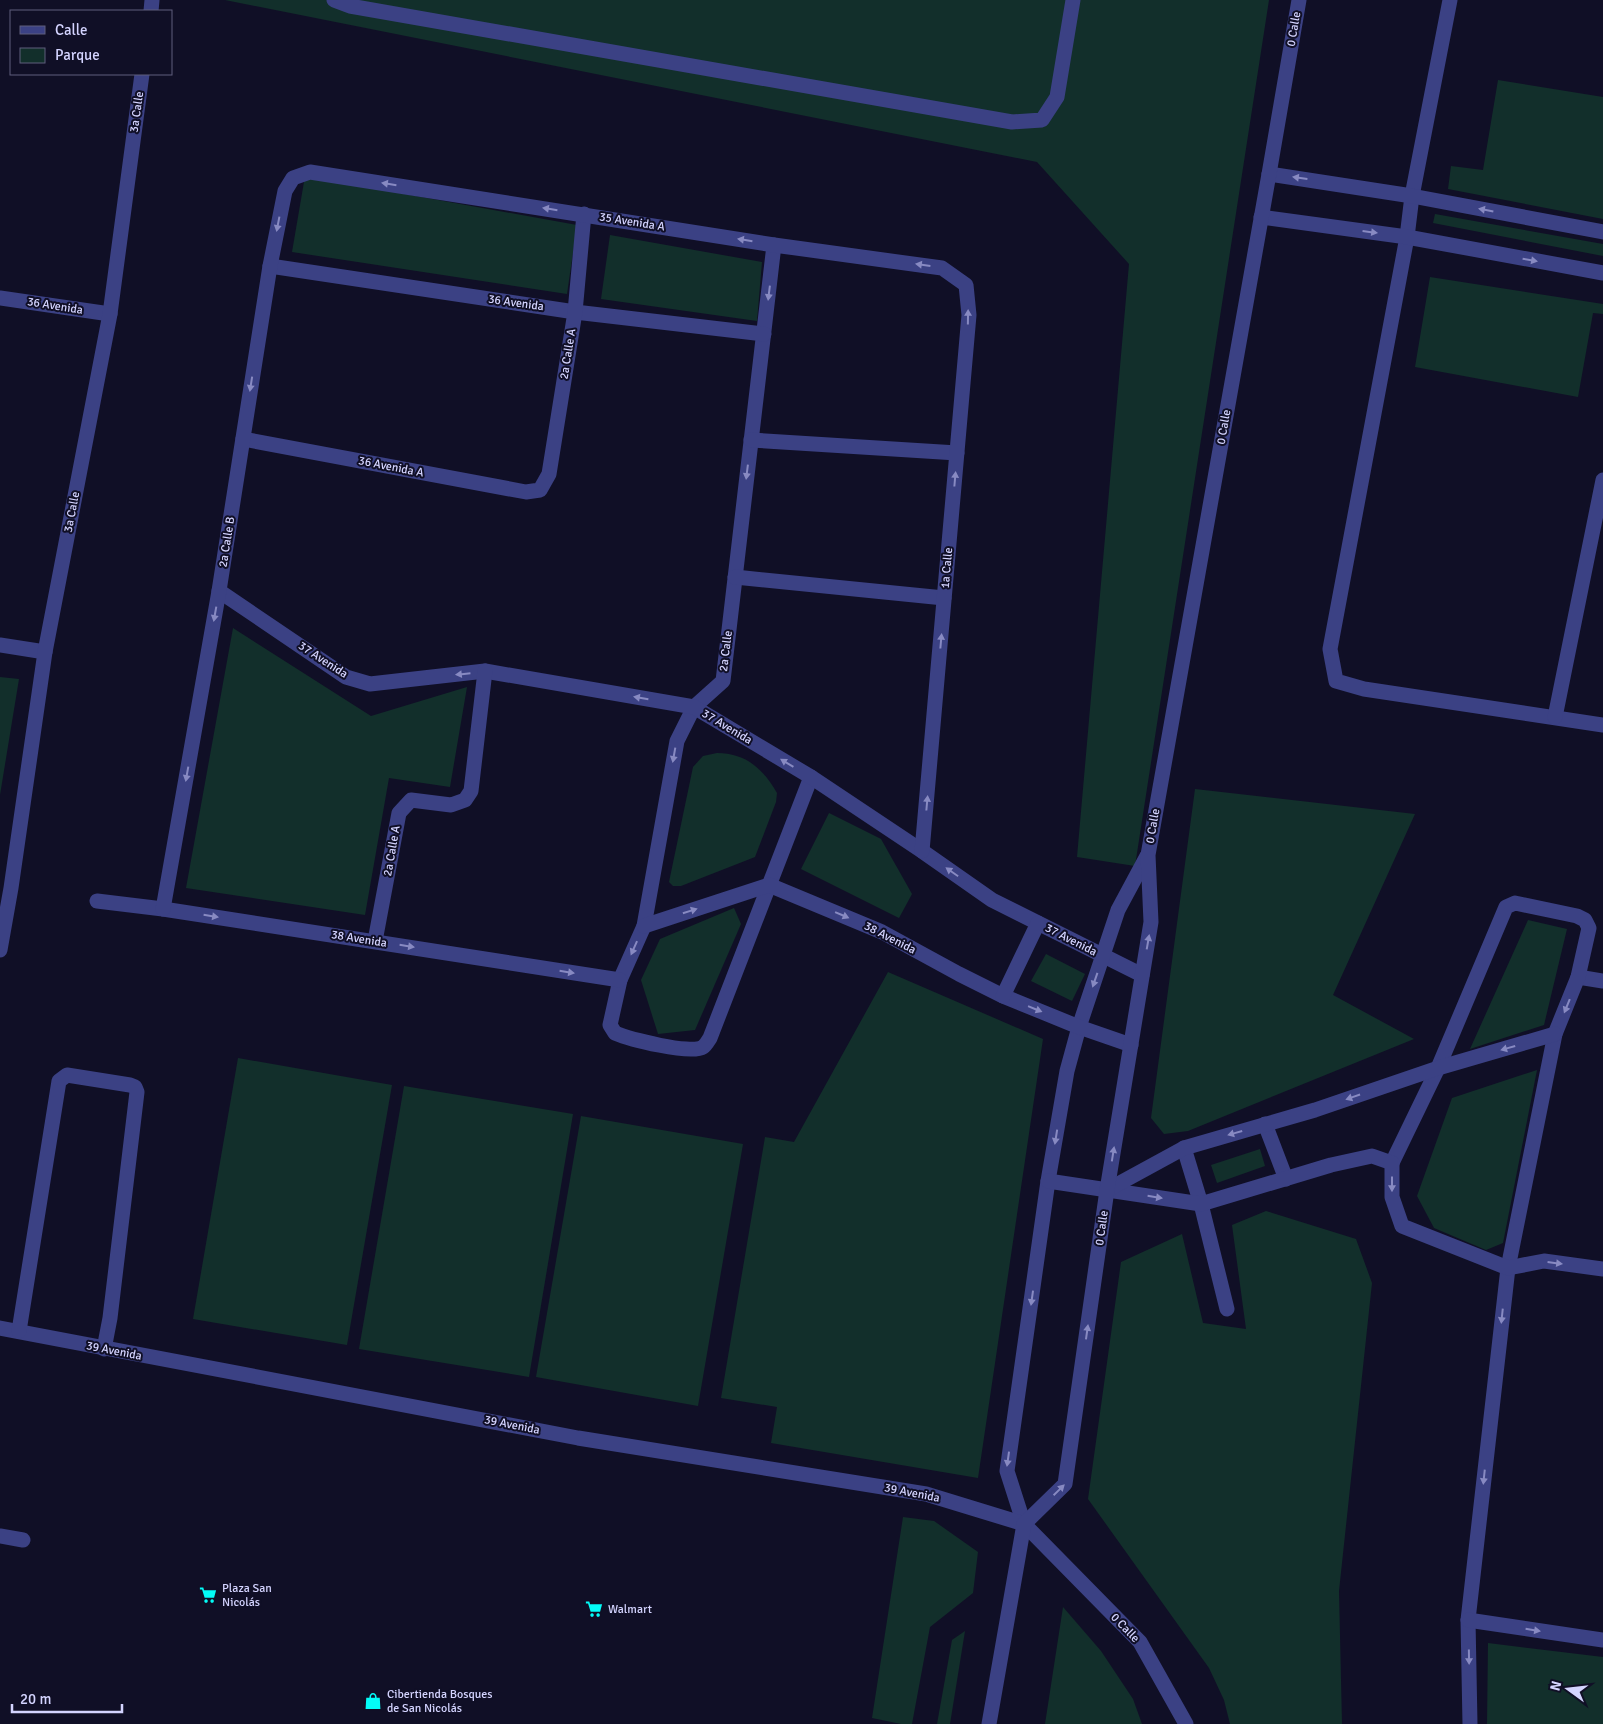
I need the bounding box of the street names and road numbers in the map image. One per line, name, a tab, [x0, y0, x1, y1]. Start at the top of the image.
street label: 0 Calle	[1284, 10, 1304, 48]
street label: 3a Calle	[127, 91, 147, 133]
street label: 35 Avenida A	[598, 209, 667, 235]
street label: 36 Avenida	[487, 292, 545, 314]
street label: 36 Avenida	[26, 294, 84, 318]
street label: 2a Calle A	[557, 327, 580, 380]
street label: 0 Calle	[1214, 408, 1234, 446]
street label: 36 Avenida A	[357, 453, 426, 481]
street label: 3a Calle	[61, 490, 83, 534]
street label: 2a Calle B	[216, 516, 238, 568]
street label: 1a Calle	[938, 547, 956, 589]
street label: 2a Calle	[716, 630, 736, 672]
street label: 37 Avenida	[295, 638, 351, 682]
street label: 37 Avenida	[699, 706, 755, 748]
street label: 0 Calle	[1143, 807, 1163, 845]
street label: 2a Calle A	[380, 824, 404, 878]
street label: 38 Avenida	[862, 919, 918, 957]
street label: 37 Avenida	[1043, 921, 1099, 959]
street label: 38 Avenida	[330, 927, 388, 951]
street label: 0 Calle	[1092, 1210, 1112, 1246]
street label: 39 Avenida	[85, 1338, 143, 1364]
street label: 39 Avenida	[483, 1412, 541, 1438]
street label: 39 Avenida	[883, 1480, 941, 1506]
street label: 0 Calle	[1107, 1610, 1143, 1646]

